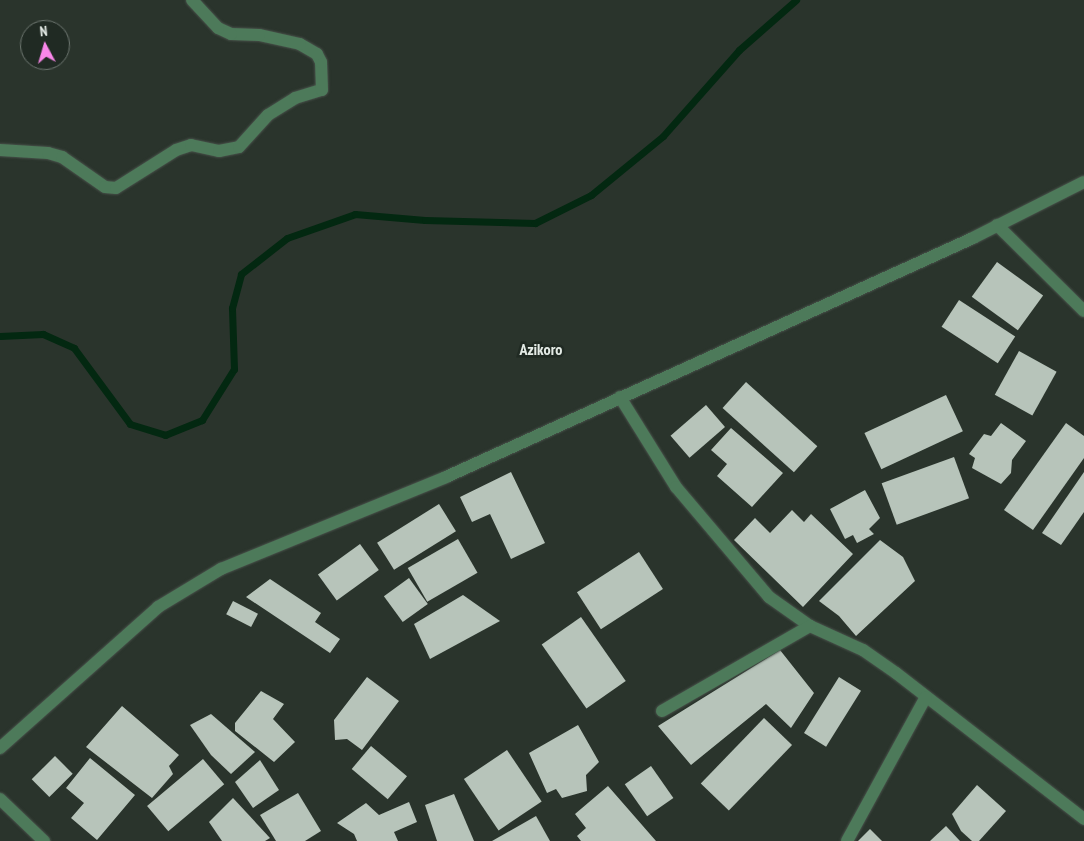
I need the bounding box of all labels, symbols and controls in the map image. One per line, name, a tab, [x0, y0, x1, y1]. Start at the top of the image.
north arrow	[20, 20, 70, 70]
text: N	[39, 22, 48, 40]
district label: Azikoro	[520, 339, 562, 359]

